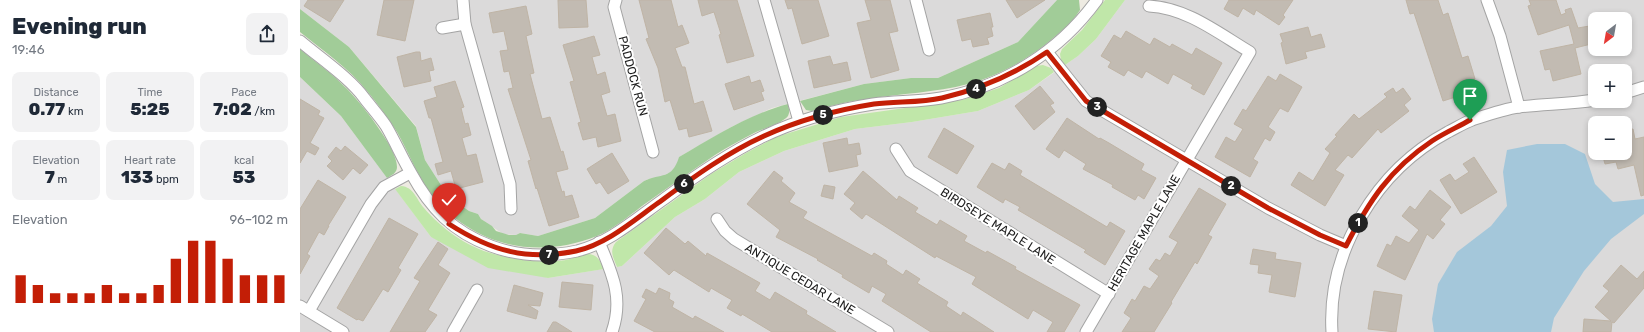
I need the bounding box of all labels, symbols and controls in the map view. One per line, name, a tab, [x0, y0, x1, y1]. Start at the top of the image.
north arrow	[1588, 12, 1632, 56]
map controls	[1588, 12, 1632, 160]
text: Evening run	[12, 13, 147, 40]
button: share	[246, 13, 288, 55]
street label: PADDOCK RUN	[616, 34, 650, 118]
text: 19:46	[12, 42, 45, 57]
button: +	[1588, 64, 1632, 108]
pin: 4	[966, 79, 986, 99]
pin	[1453, 79, 1487, 120]
text: 4	[972, 82, 980, 95]
icon: arrive	[1459, 85, 1481, 107]
text: Distance	[33, 86, 79, 99]
text: Time	[138, 86, 162, 99]
text: Pace	[231, 86, 257, 99]
pin: 3	[1087, 97, 1107, 117]
text: 0.77	[29, 99, 65, 119]
text: 5:25	[130, 99, 170, 119]
text: 7:02	[213, 99, 252, 119]
text: 3	[1093, 100, 1101, 113]
text: km	[65, 105, 83, 118]
text: /km	[252, 105, 275, 118]
pin: 5	[813, 105, 833, 125]
text: 5	[819, 108, 827, 121]
button: −	[1588, 116, 1632, 160]
text: Elevation	[32, 154, 80, 167]
text: Heart rate	[124, 154, 176, 167]
text: kcal	[234, 154, 254, 167]
text: 7	[45, 167, 55, 187]
text: 133	[121, 167, 153, 187]
text: 53	[233, 167, 255, 187]
street label: HERITAGE MAPLE LANE	[1105, 172, 1183, 294]
text: m	[55, 173, 67, 186]
text: bpm	[153, 173, 179, 186]
pin: 6	[674, 174, 694, 194]
pin: 2	[1221, 176, 1241, 196]
text: 6	[680, 177, 688, 190]
text: 2	[1227, 179, 1235, 192]
pin	[432, 183, 466, 224]
street label: BIRDSEYE MAPLE LANE	[938, 185, 1058, 267]
icon: check	[438, 189, 460, 211]
text: Elevation	[12, 212, 68, 227]
text: 96–102 m	[229, 212, 288, 227]
pin: 1	[1348, 213, 1368, 233]
text: 1	[1355, 216, 1361, 229]
street label: ANTIQUE CEDAR LANE	[742, 241, 858, 317]
pin: 7	[539, 245, 559, 265]
text: 7	[546, 248, 552, 261]

